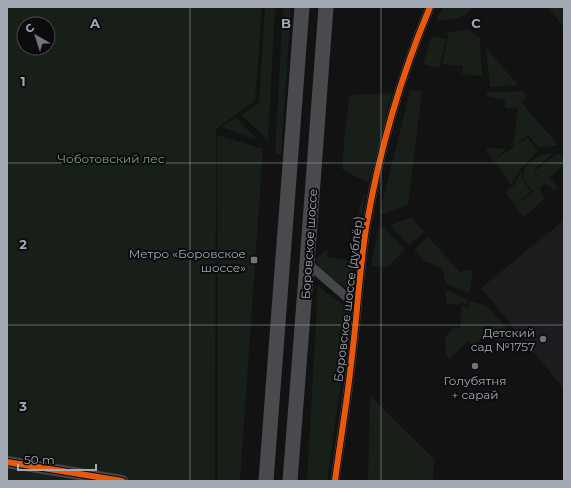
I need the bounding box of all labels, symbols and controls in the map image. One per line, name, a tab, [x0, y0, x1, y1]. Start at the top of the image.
text: A	[89, 15, 101, 31]
text: B	[281, 15, 291, 31]
text: C	[471, 15, 481, 31]
north arrow	[16, 16, 56, 56]
text: С	[22, 20, 37, 36]
text: 1	[20, 73, 26, 89]
park label: Чоботовский лес	[58, 151, 165, 166]
street label: Боровское шоссе	[298, 188, 320, 300]
street label: Боровское шоссе (дублёр)	[330, 215, 366, 383]
text: 2	[19, 236, 27, 252]
place label: Метро «Боровское шоссе»	[129, 246, 246, 275]
marker: Метро «Боровское шоссе»	[249, 255, 259, 265]
place label: Детский сад №1757	[471, 325, 535, 354]
marker: Детский сад №1757	[538, 334, 548, 344]
marker: Голубятня + сарай	[470, 361, 480, 371]
place label: Голубятня + сарай	[443, 373, 507, 402]
text: 3	[18, 398, 27, 414]
scale bar	[18, 446, 96, 472]
text: 50 m	[24, 452, 55, 467]

